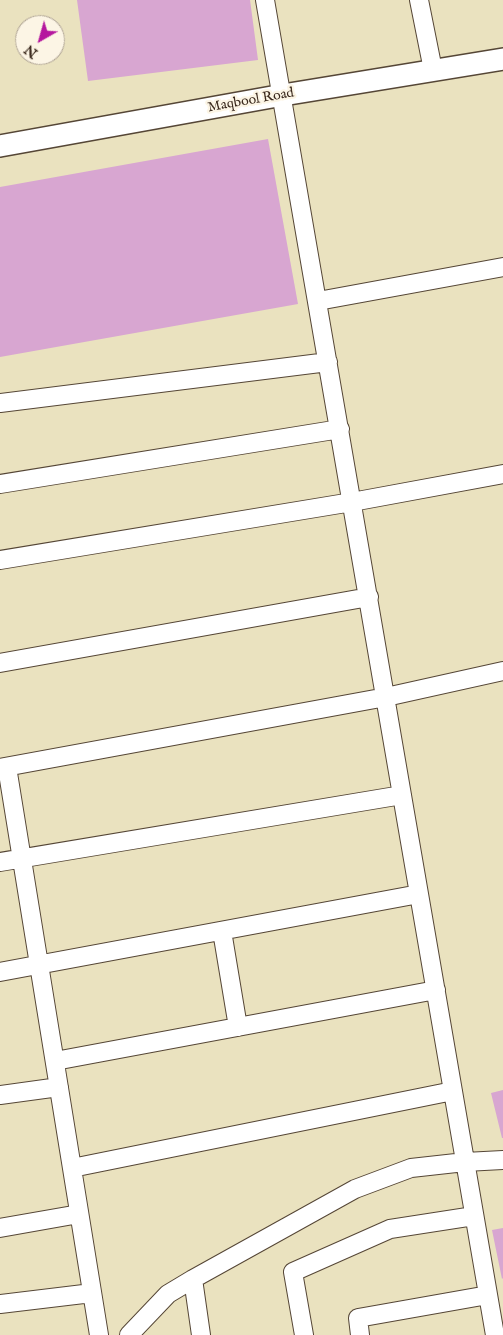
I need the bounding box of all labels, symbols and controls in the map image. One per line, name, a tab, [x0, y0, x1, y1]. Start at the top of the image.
north arrow	[15, 15, 65, 65]
text: N	[21, 40, 42, 62]
street label: Maqbool Road	[207, 85, 295, 117]

